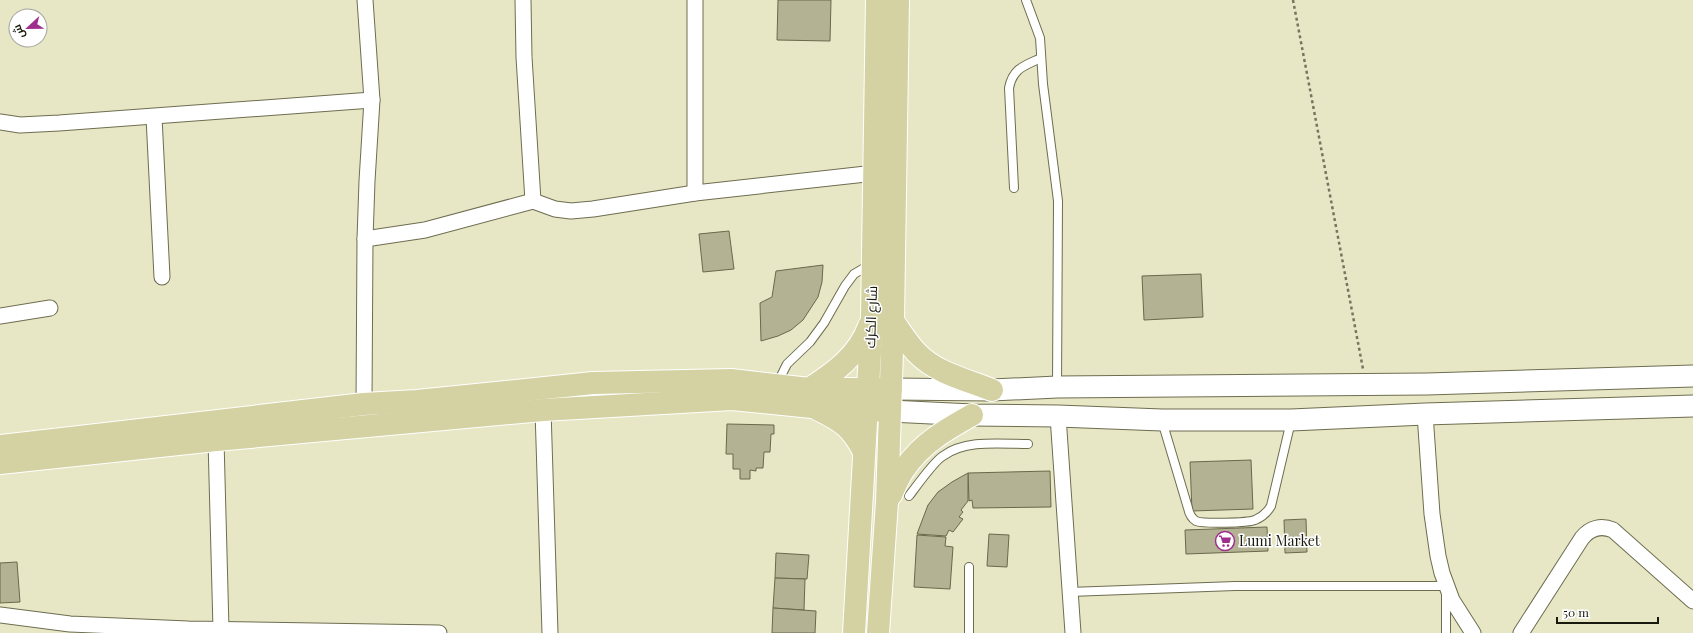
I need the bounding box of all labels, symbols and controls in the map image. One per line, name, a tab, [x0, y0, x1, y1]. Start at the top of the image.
north arrow	[8, 8, 48, 48]
text: ش	[9, 23, 28, 41]
street label: شارع الكرك	[860, 285, 881, 349]
supermarket icon: Lumi Market	[1214, 530, 1236, 552]
place label: Lumi Market	[1239, 531, 1321, 550]
scale bar	[1557, 599, 1658, 625]
text: 50 m	[1563, 604, 1589, 620]

